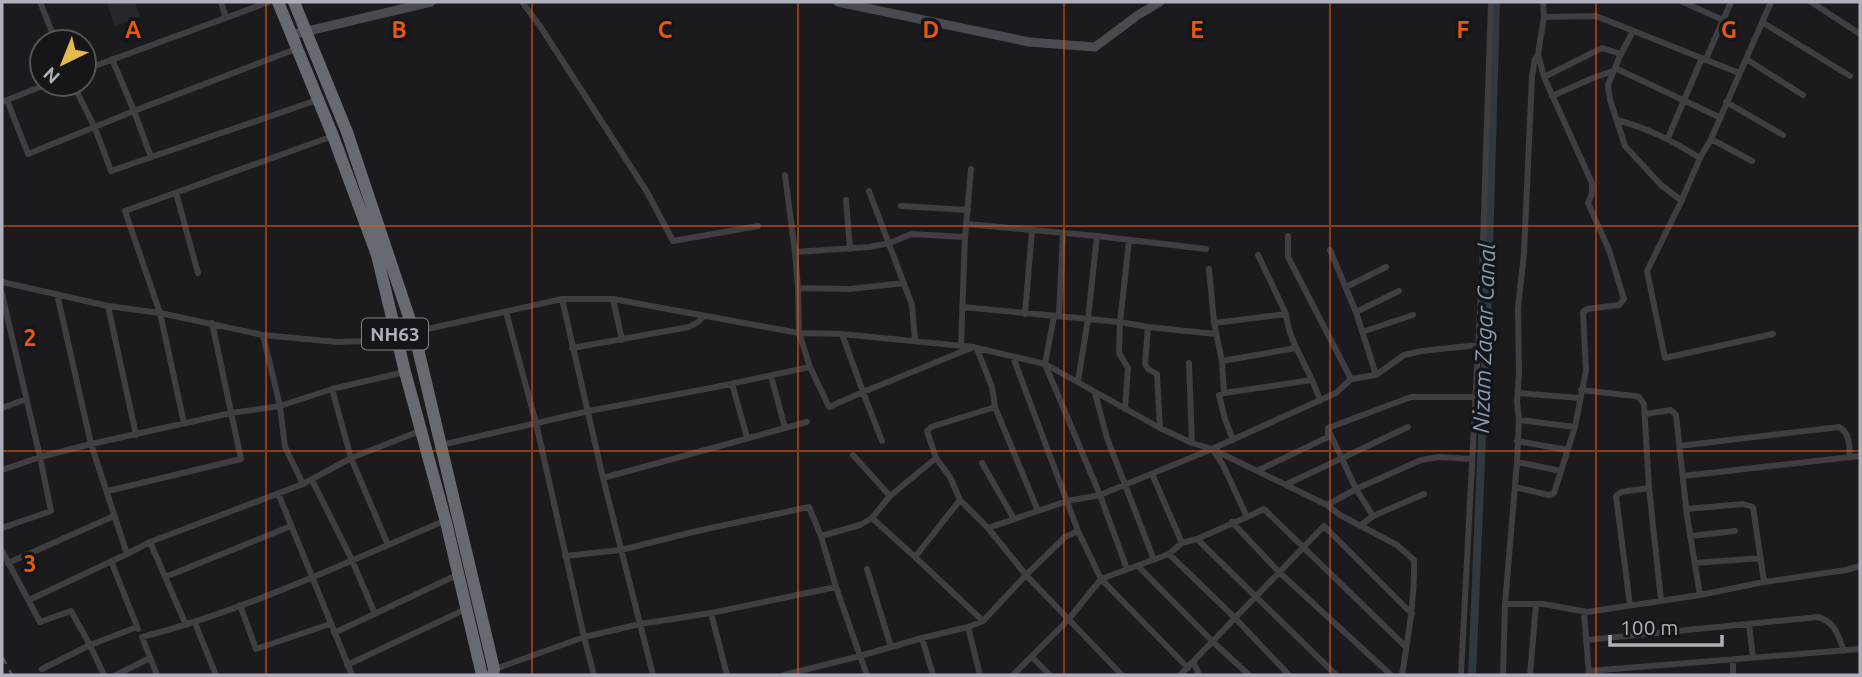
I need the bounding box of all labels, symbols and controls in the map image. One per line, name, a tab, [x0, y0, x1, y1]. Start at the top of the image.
text: A	[125, 17, 141, 42]
text: B	[391, 17, 407, 42]
text: C	[658, 17, 673, 42]
text: D	[923, 17, 939, 42]
text: E	[1190, 17, 1204, 42]
text: F	[1457, 17, 1470, 42]
text: G	[1721, 17, 1737, 42]
north arrow	[28, 28, 98, 98]
text: N	[39, 63, 64, 88]
water label: Nizam Zagar Canal	[1468, 242, 1499, 434]
road number: NH63	[362, 318, 428, 350]
text: 2	[24, 325, 36, 350]
text: 3	[24, 551, 36, 576]
scale bar	[1610, 604, 1722, 648]
text: 100 m	[1620, 615, 1678, 639]

